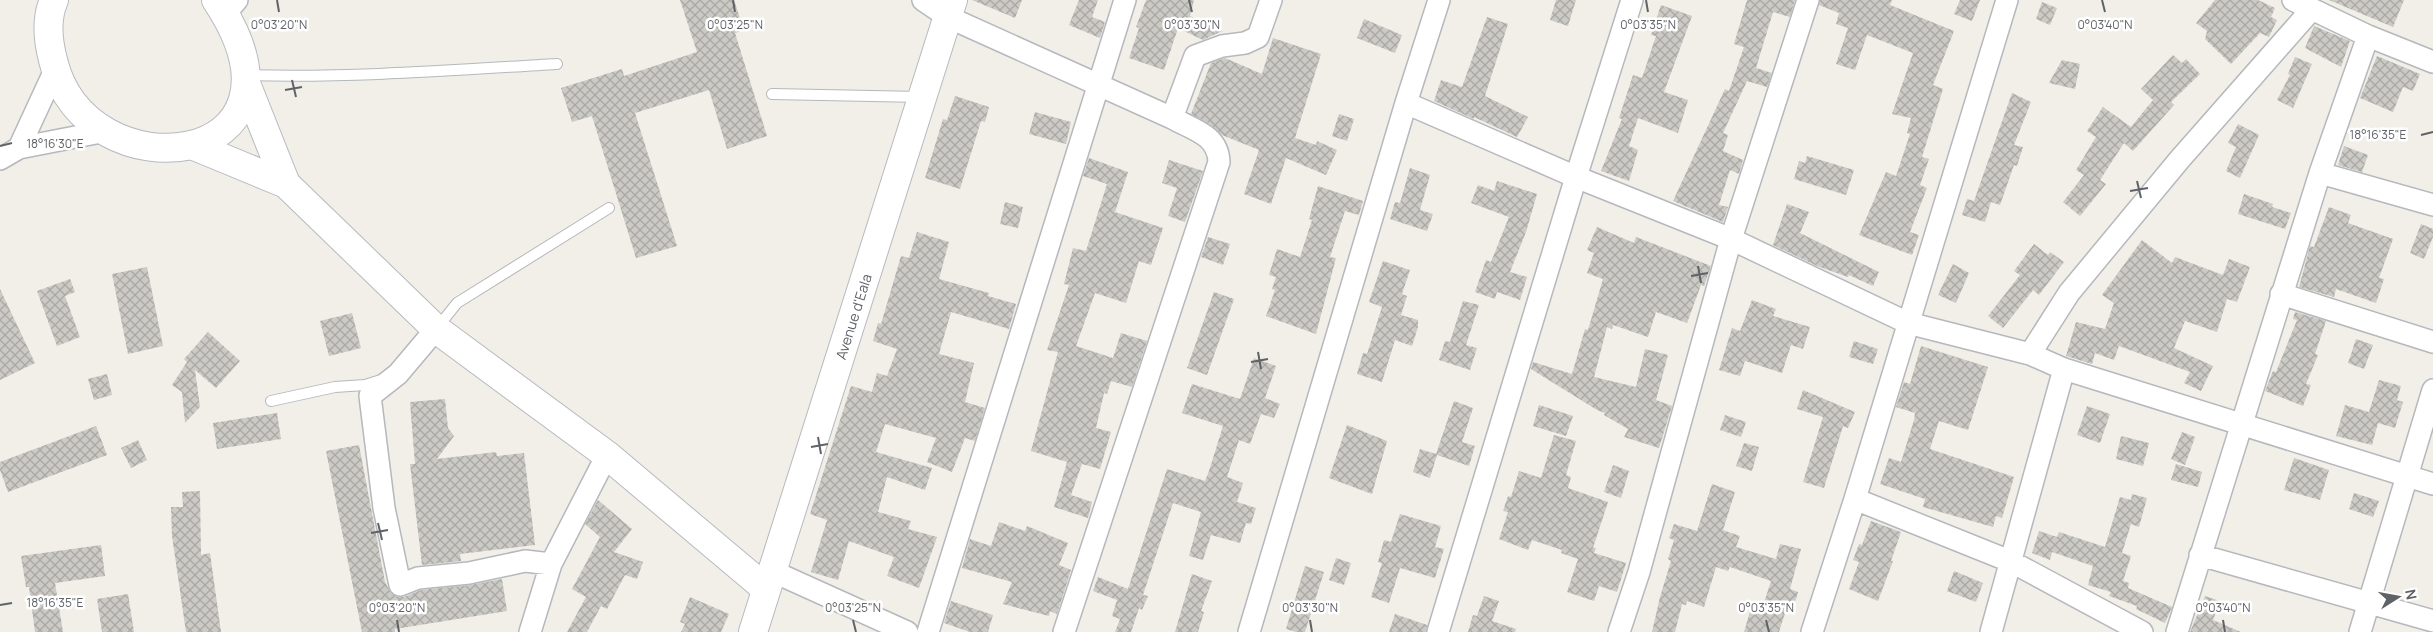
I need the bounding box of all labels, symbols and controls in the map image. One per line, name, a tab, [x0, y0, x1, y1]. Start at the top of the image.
text: 0°03'20"N	[251, 16, 307, 33]
text: 0°03'25"N	[707, 16, 763, 33]
text: 0°03'30"N	[1164, 16, 1220, 33]
text: 0°03'35"N	[1620, 16, 1676, 33]
text: 0°03'40"N	[2077, 16, 2133, 33]
text: 18°16'35"E	[2350, 126, 2407, 143]
text: 18°16'30"E	[26, 135, 84, 152]
street label: Avenue d'Eala	[830, 271, 875, 362]
north arrow	[2373, 572, 2423, 622]
text: N	[2401, 588, 2422, 601]
text: 18°16'35"E	[27, 594, 84, 611]
text: 0°03'20"N	[369, 599, 425, 616]
text: 0°03'25"N	[825, 599, 881, 616]
text: 0°03'30"N	[1282, 599, 1338, 616]
text: 0°03'35"N	[1738, 599, 1794, 616]
text: 0°03'40"N	[2195, 599, 2251, 616]

